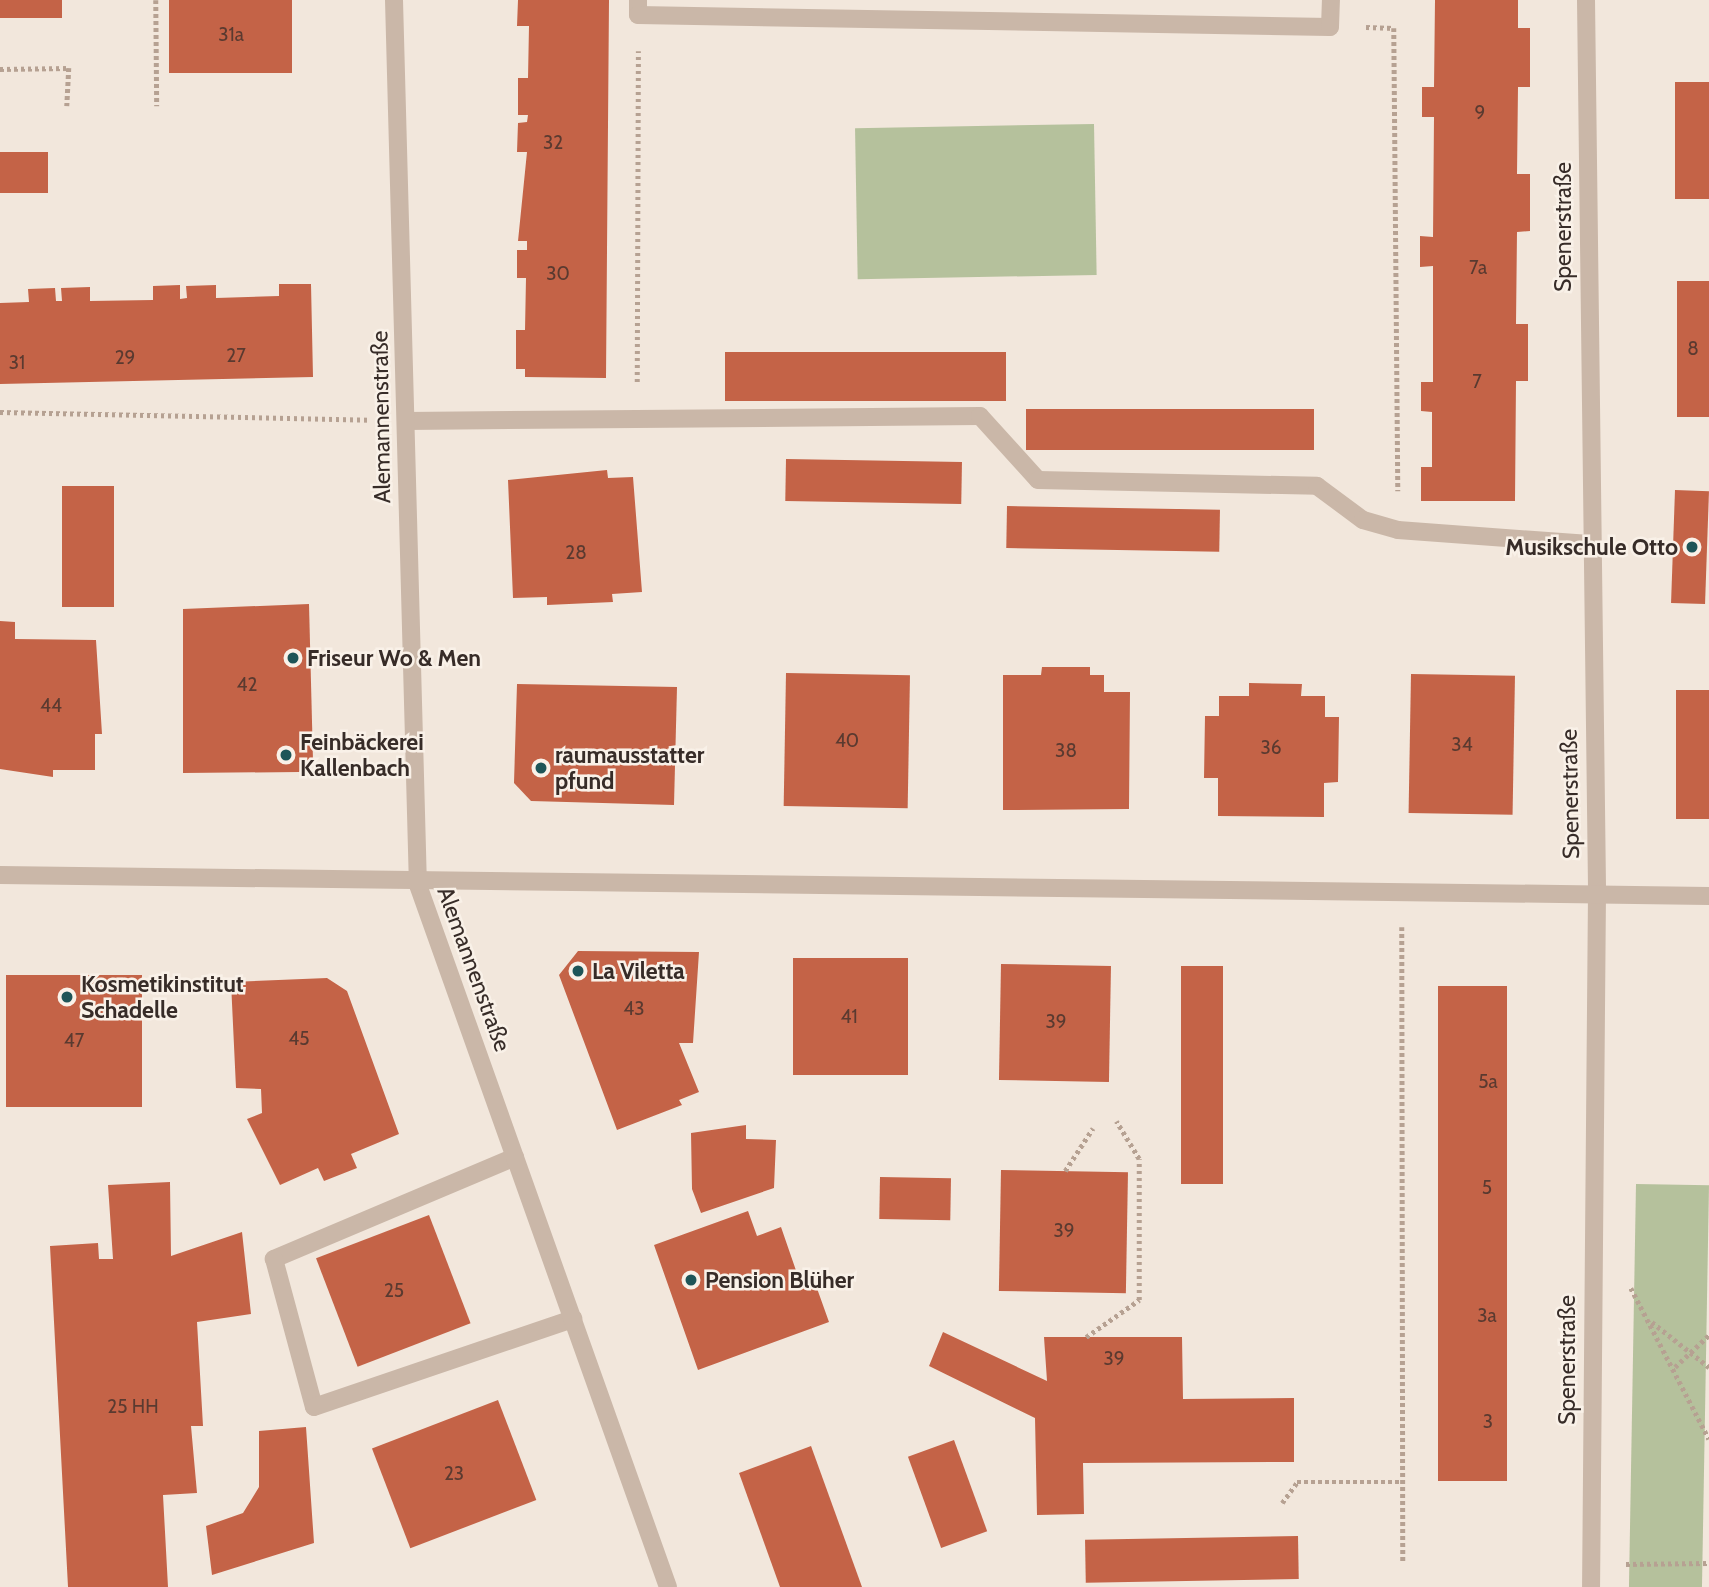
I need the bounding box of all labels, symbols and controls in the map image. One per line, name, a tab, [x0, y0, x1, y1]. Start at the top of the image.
house number: 31a	[218, 24, 244, 46]
house number: 9	[1475, 102, 1485, 124]
house number: 32	[543, 132, 563, 154]
street label: Spenerstraße	[1549, 162, 1577, 292]
house number: 7a	[1469, 257, 1487, 279]
house number: 30	[546, 263, 570, 285]
street label: Alemannenstraße	[366, 330, 396, 504]
house number: 8	[1687, 338, 1699, 360]
house number: 27	[226, 345, 246, 367]
house number: 29	[115, 347, 135, 369]
house number: 31	[9, 352, 25, 374]
house number: 7	[1472, 371, 1482, 393]
place label: Musikschule Otto	[1505, 533, 1678, 561]
marker: Musikschule Otto	[1684, 539, 1700, 555]
house number: 28	[565, 542, 587, 564]
place label: Friseur Wo & Men	[307, 644, 481, 672]
marker: Friseur Wo & Men	[285, 650, 301, 666]
house number: 42	[237, 674, 257, 696]
house number: 44	[40, 695, 62, 717]
place label: Feinbäckerei Kallenbach	[300, 728, 424, 782]
street label: Spenerstraße	[1555, 729, 1585, 859]
house number: 40	[835, 730, 859, 752]
house number: 34	[1451, 734, 1473, 756]
house number: 36	[1260, 737, 1282, 759]
house number: 38	[1055, 740, 1077, 762]
place label: raumausstatter pfund	[555, 741, 704, 795]
marker: Feinbäckerei Kallenbach	[278, 747, 294, 763]
marker: raumausstatter pfund	[533, 760, 549, 776]
street label: Alemannenstraße	[431, 883, 517, 1055]
place label: La Viletta	[592, 957, 685, 985]
marker: La Viletta	[570, 963, 586, 979]
place label: Kosmetikinstitut Schadelle	[81, 970, 244, 1024]
marker: Kosmetikinstitut Schadelle	[59, 989, 75, 1005]
house number: 43	[623, 998, 645, 1020]
house number: 41	[840, 1006, 858, 1028]
house number: 39	[1045, 1011, 1067, 1033]
house number: 45	[288, 1028, 310, 1050]
house number: 47	[64, 1030, 84, 1052]
house number: 5a	[1478, 1071, 1498, 1093]
house number: 5	[1482, 1177, 1492, 1199]
house number: 39	[1053, 1220, 1075, 1242]
place label: Pension Blüher	[705, 1266, 854, 1294]
marker: Pension Blüher	[683, 1272, 699, 1288]
house number: 25	[384, 1280, 404, 1302]
street label: Spenerstraße	[1553, 1295, 1581, 1425]
house number: 3a	[1477, 1305, 1497, 1327]
house number: 39	[1103, 1348, 1125, 1370]
house number: 25 HH	[107, 1396, 159, 1418]
house number: 3	[1483, 1411, 1493, 1433]
house number: 23	[444, 1463, 464, 1485]

